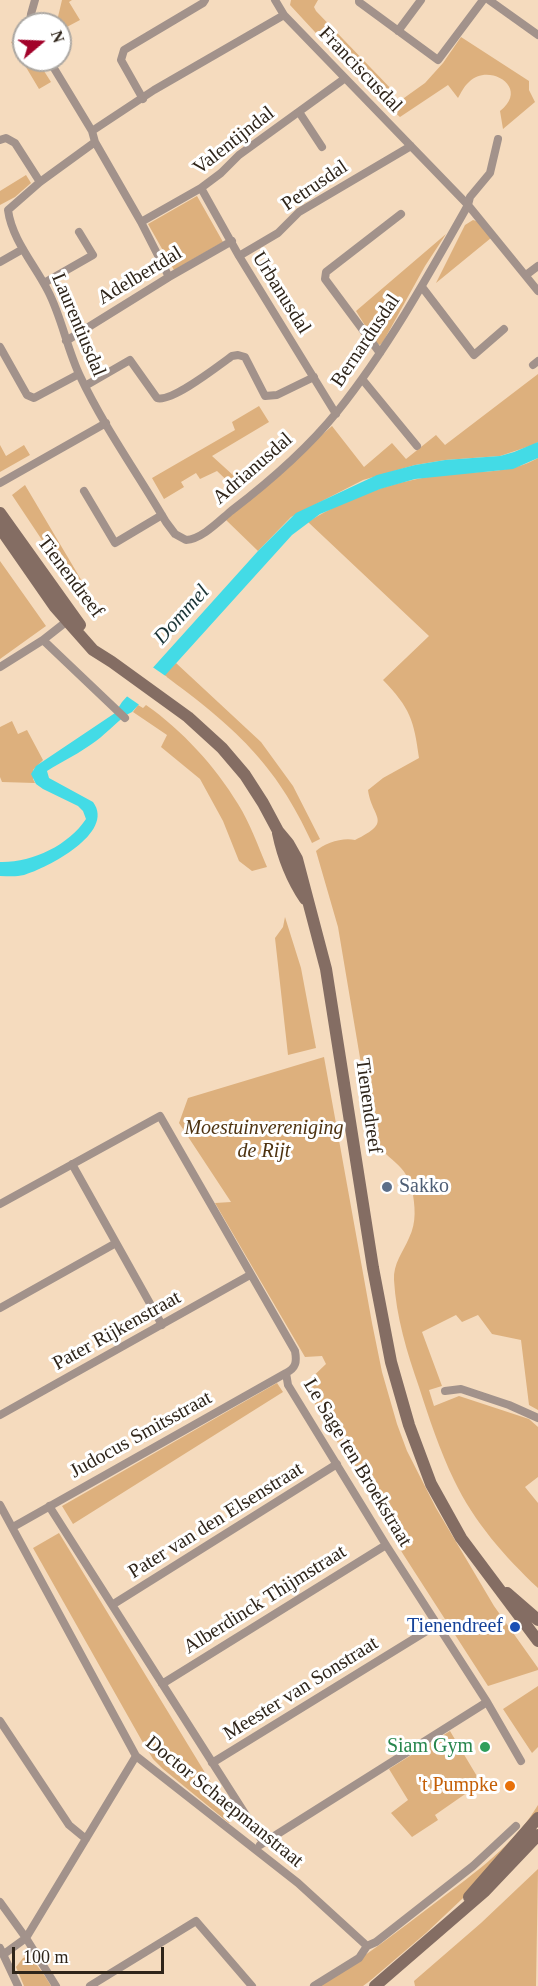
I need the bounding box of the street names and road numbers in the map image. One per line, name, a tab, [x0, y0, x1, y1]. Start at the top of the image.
street label: Franciscusdal	[313, 22, 407, 118]
street label: Valentijndal	[189, 102, 279, 180]
street label: Petrusdal	[277, 155, 353, 217]
street label: Adelbertdal	[93, 241, 187, 311]
street label: Urbanusdal	[246, 248, 316, 338]
street label: Laurentiusdal	[45, 270, 111, 380]
street label: Bernardusdal	[326, 290, 406, 392]
street label: Adrianusdal	[208, 428, 298, 510]
street label: Tienendreef	[32, 531, 108, 623]
street label: Tienendreef	[349, 1057, 387, 1155]
street label: Pater Rijkenstraat	[49, 1286, 185, 1376]
street label: Le Sage ten Broekstraat	[297, 1375, 417, 1551]
street label: Judocus Smitsstraat	[66, 1386, 216, 1484]
street label: Pater van den Elsenstraat	[124, 1457, 308, 1585]
street label: Alberdinck Thijmstraat	[179, 1540, 351, 1660]
street label: Meester van Sonstraat	[219, 1632, 383, 1746]
street label: Doctor Schaepmanstraat	[140, 1731, 308, 1873]

